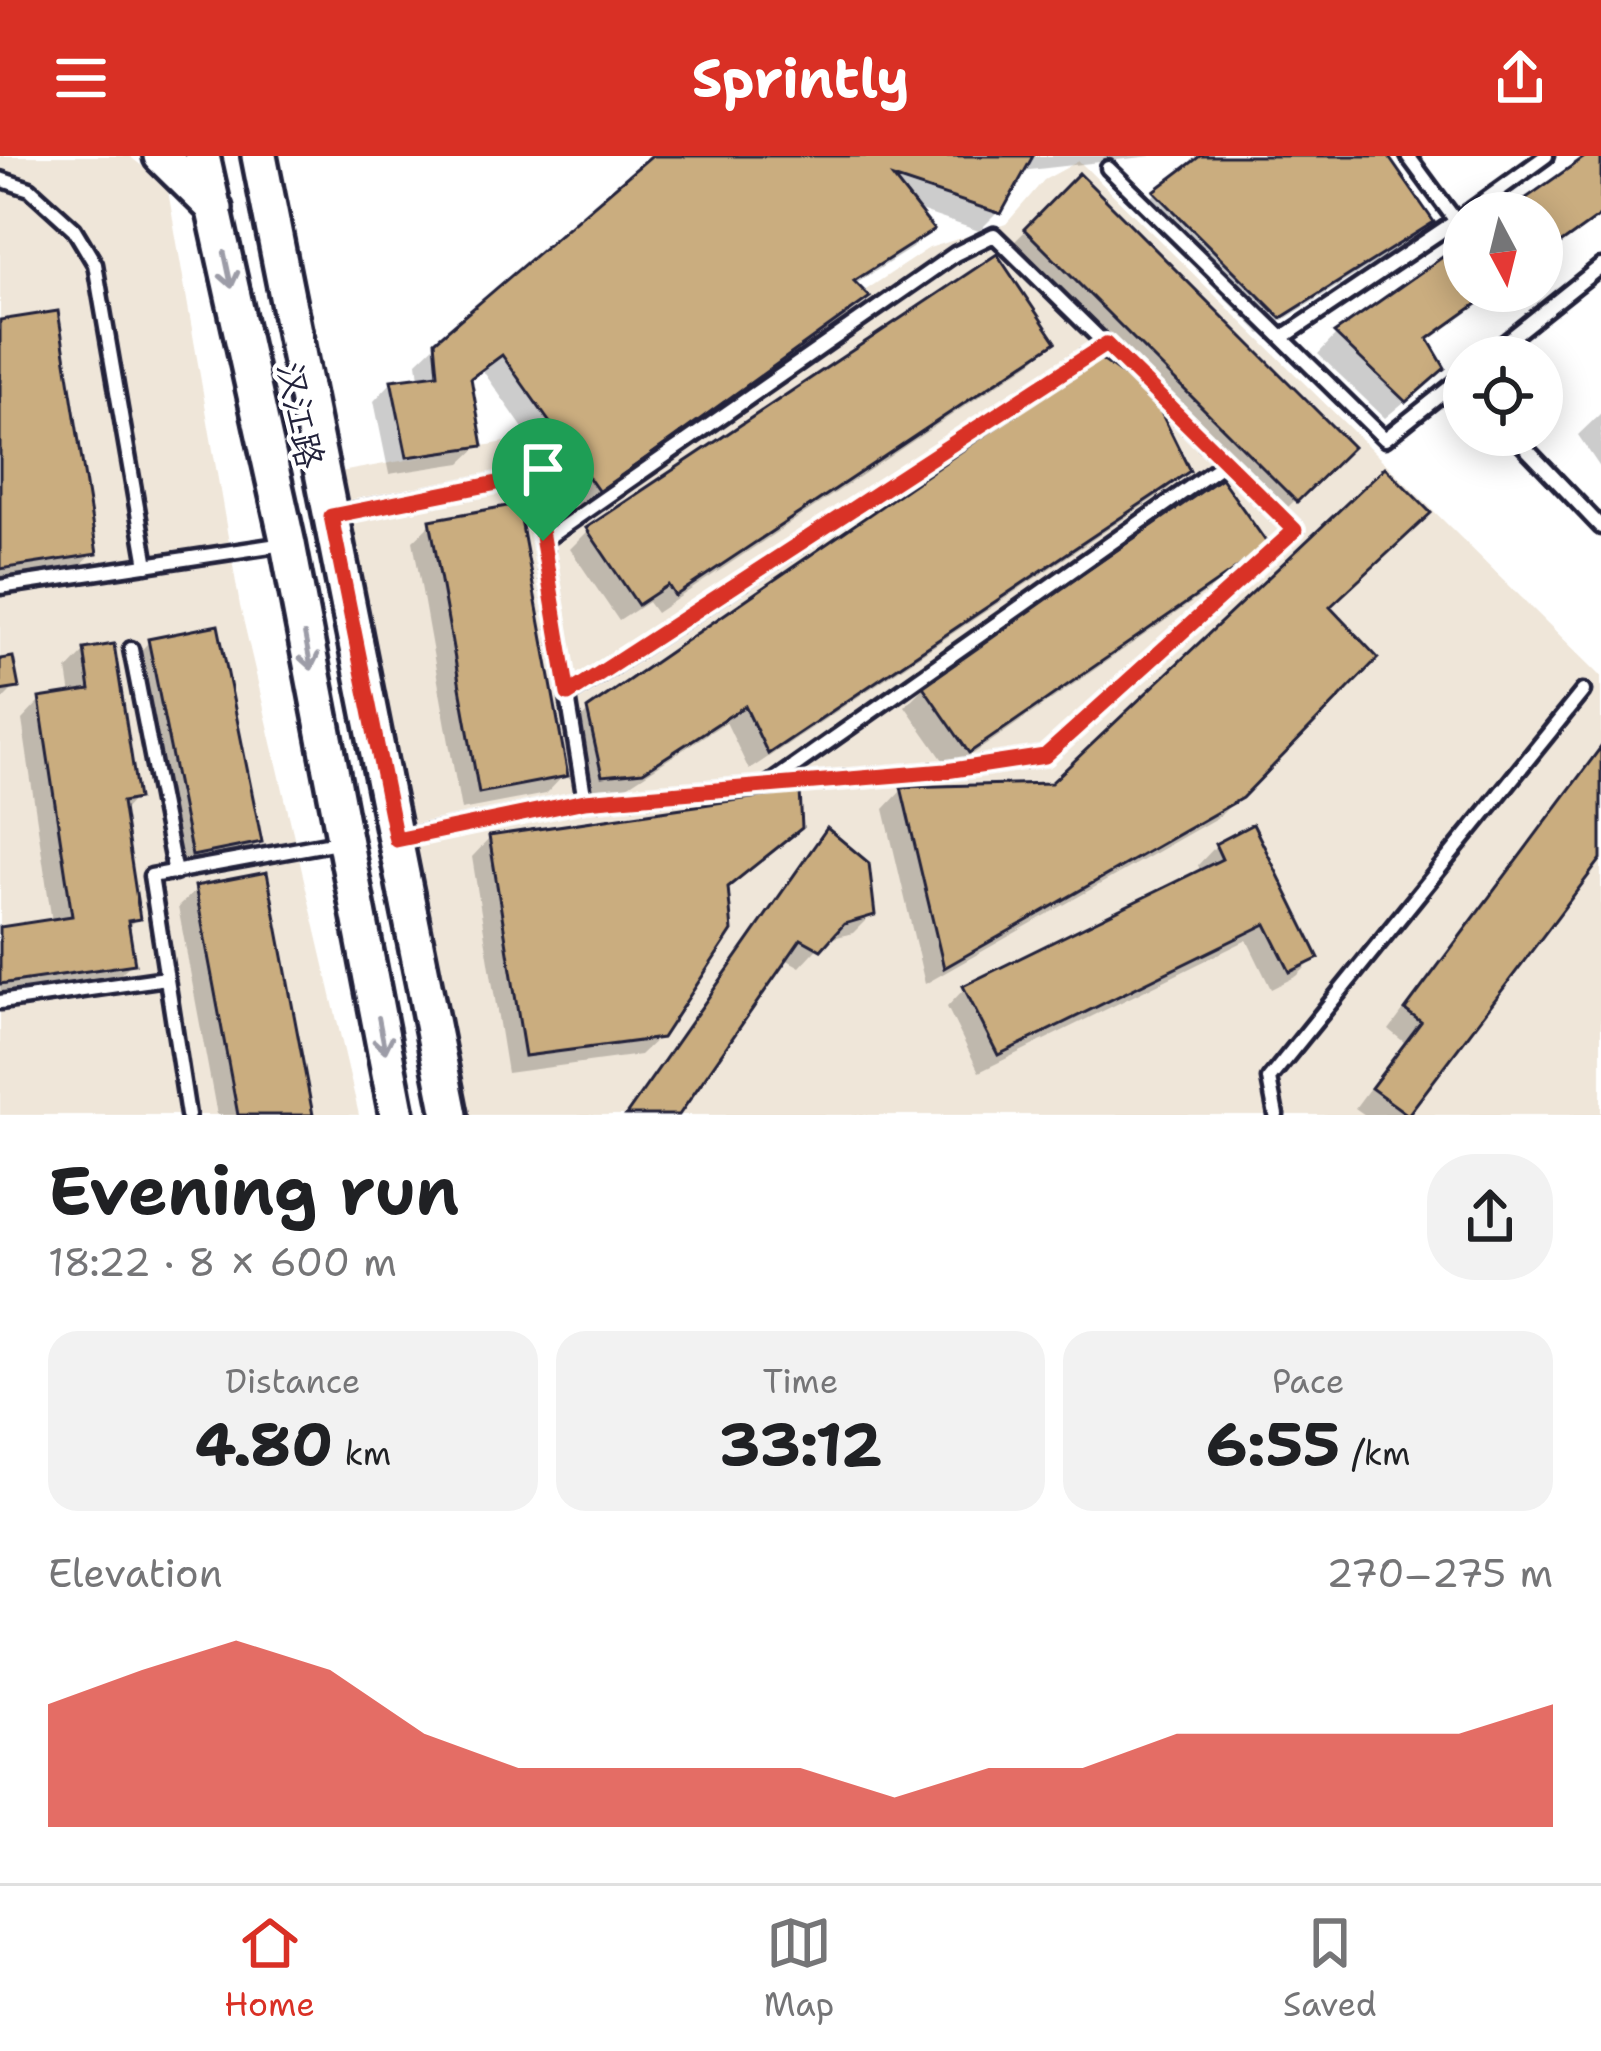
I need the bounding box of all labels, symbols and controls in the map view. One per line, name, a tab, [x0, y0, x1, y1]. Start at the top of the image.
text: Sprintly	[691, 42, 910, 114]
icon: menu	[48, 45, 114, 111]
icon: share	[1487, 45, 1553, 111]
north arrow	[1443, 192, 1563, 312]
map controls	[1443, 192, 1563, 456]
one-way arrow	[218, 251, 241, 289]
button: locate	[1443, 336, 1563, 456]
street label: 汉江路	[265, 357, 335, 473]
pin	[492, 418, 594, 541]
icon: arrive	[510, 436, 576, 502]
one-way arrow	[298, 631, 320, 670]
one-way arrow	[371, 1014, 394, 1053]
text: Evening run	[48, 1147, 459, 1235]
button: share	[1427, 1154, 1553, 1280]
text: 18:22 · 8 × 600 m	[48, 1236, 397, 1288]
text: Distance	[225, 1359, 360, 1404]
text: Time	[763, 1359, 838, 1404]
text: Pace	[1272, 1359, 1344, 1404]
text: 4.80	[195, 1404, 333, 1484]
text: 33:12	[718, 1404, 883, 1484]
text: 6:55	[1206, 1404, 1340, 1484]
text: km	[333, 1431, 391, 1476]
text: /km	[1340, 1431, 1411, 1476]
text: Elevation	[48, 1547, 223, 1599]
text: 270–275 m	[1326, 1547, 1553, 1599]
tab: Home	[224, 1910, 315, 2027]
tab: Map	[764, 1910, 834, 2027]
tab: Saved	[1283, 1910, 1377, 2027]

